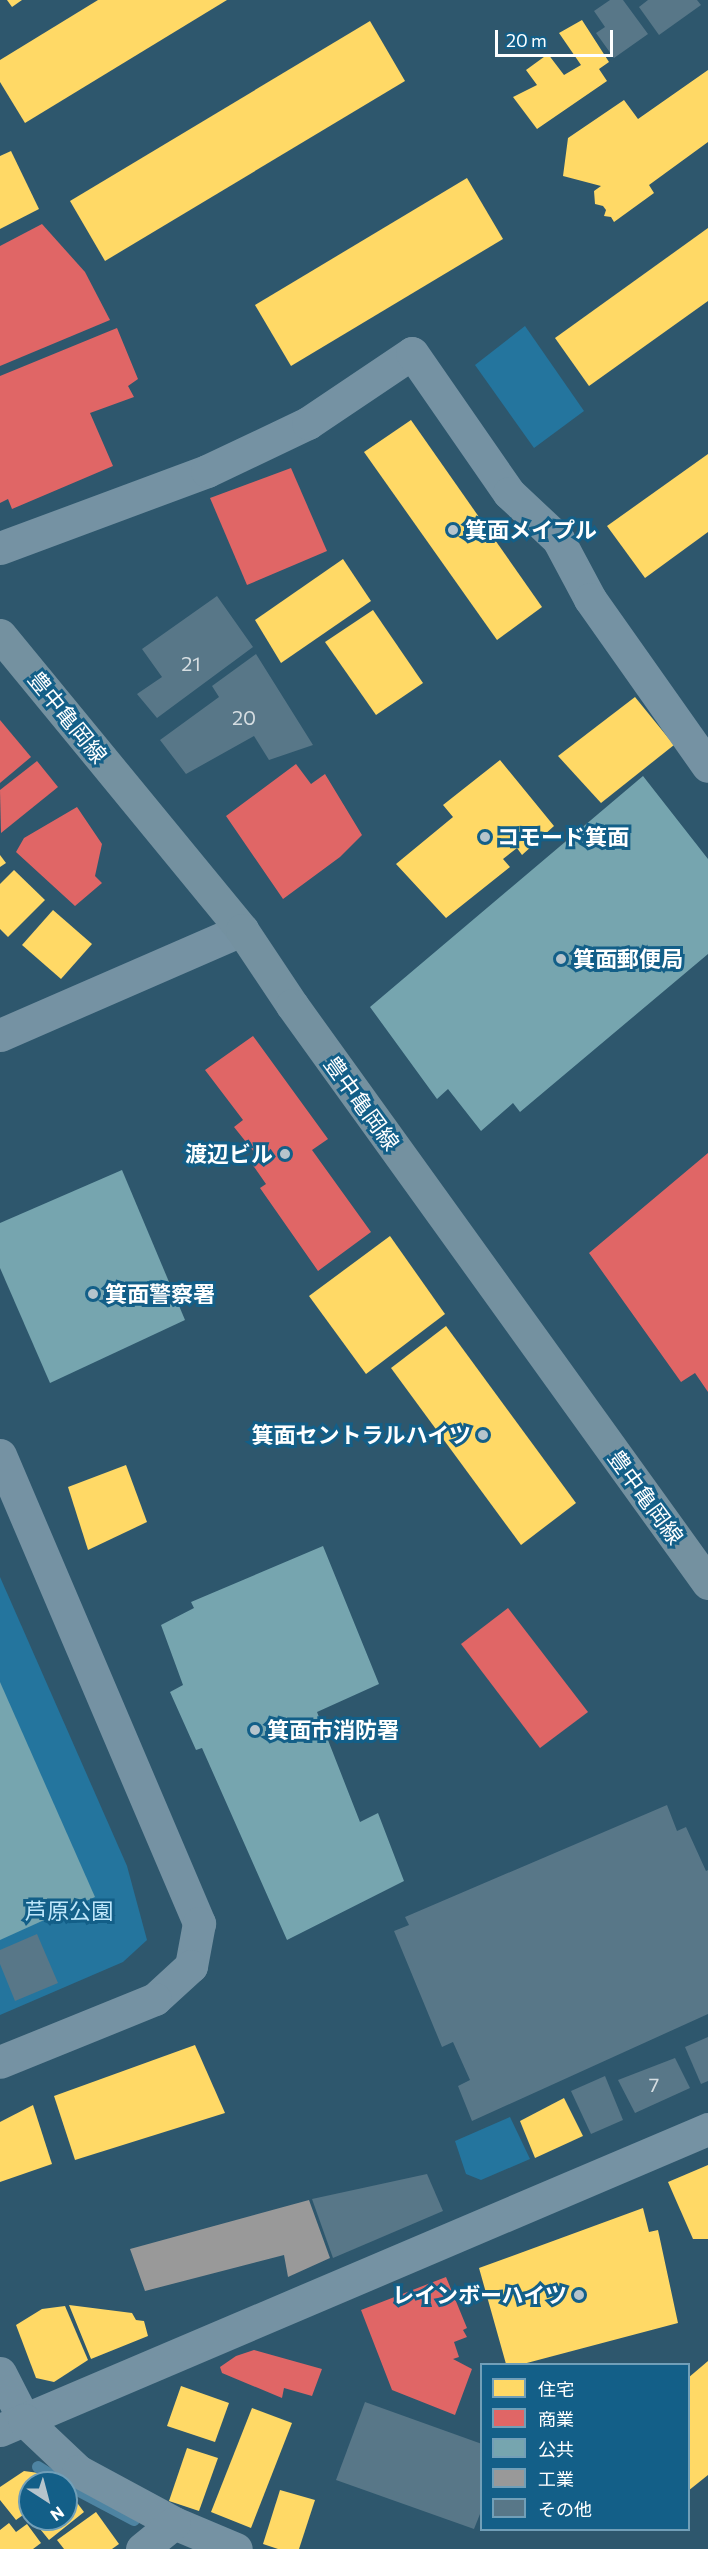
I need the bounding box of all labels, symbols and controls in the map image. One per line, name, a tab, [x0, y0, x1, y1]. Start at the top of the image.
scale bar	[498, 18, 616, 56]
text: 20 m	[506, 29, 547, 51]
place label: 箕面メイプル	[465, 517, 597, 543]
marker: 箕面メイプル	[446, 523, 460, 537]
house number: 21	[181, 651, 201, 675]
street label: 豊中亀岡線	[23, 666, 113, 768]
house number: 20	[232, 705, 256, 729]
place label: コモード箕面	[497, 824, 629, 850]
marker: コモード箕面	[478, 830, 492, 844]
place label: 箕面郵便局	[573, 946, 683, 972]
marker: 箕面郵便局	[554, 952, 568, 966]
street label: 豊中亀岡線	[319, 1051, 405, 1155]
place label: 渡辺ビル	[185, 1141, 273, 1167]
marker: 渡辺ビル	[278, 1147, 292, 1161]
place label: 箕面警察署	[105, 1281, 215, 1307]
marker: 箕面警察署	[86, 1287, 100, 1301]
place label: 箕面セントラルハイツ	[251, 1422, 471, 1448]
marker: 箕面セントラルハイツ	[476, 1428, 490, 1442]
street label: 豊中亀岡線	[603, 1445, 689, 1549]
place label: 箕面市消防署	[267, 1717, 399, 1743]
marker: 箕面市消防署	[248, 1723, 262, 1737]
park label: 芦原公園	[25, 1898, 113, 1924]
house number: 7	[649, 2072, 659, 2096]
place label: レインボーハイツ	[391, 2282, 567, 2308]
marker: レインボーハイツ	[572, 2288, 586, 2302]
legend	[480, 2363, 690, 2531]
text: 住宅	[538, 2378, 574, 2400]
text: 商業	[538, 2408, 574, 2430]
text: 公共	[538, 2438, 574, 2460]
text: 工業	[538, 2468, 574, 2490]
north arrow	[18, 2471, 78, 2531]
text: その他	[538, 2498, 592, 2520]
text: N	[47, 2503, 68, 2526]

